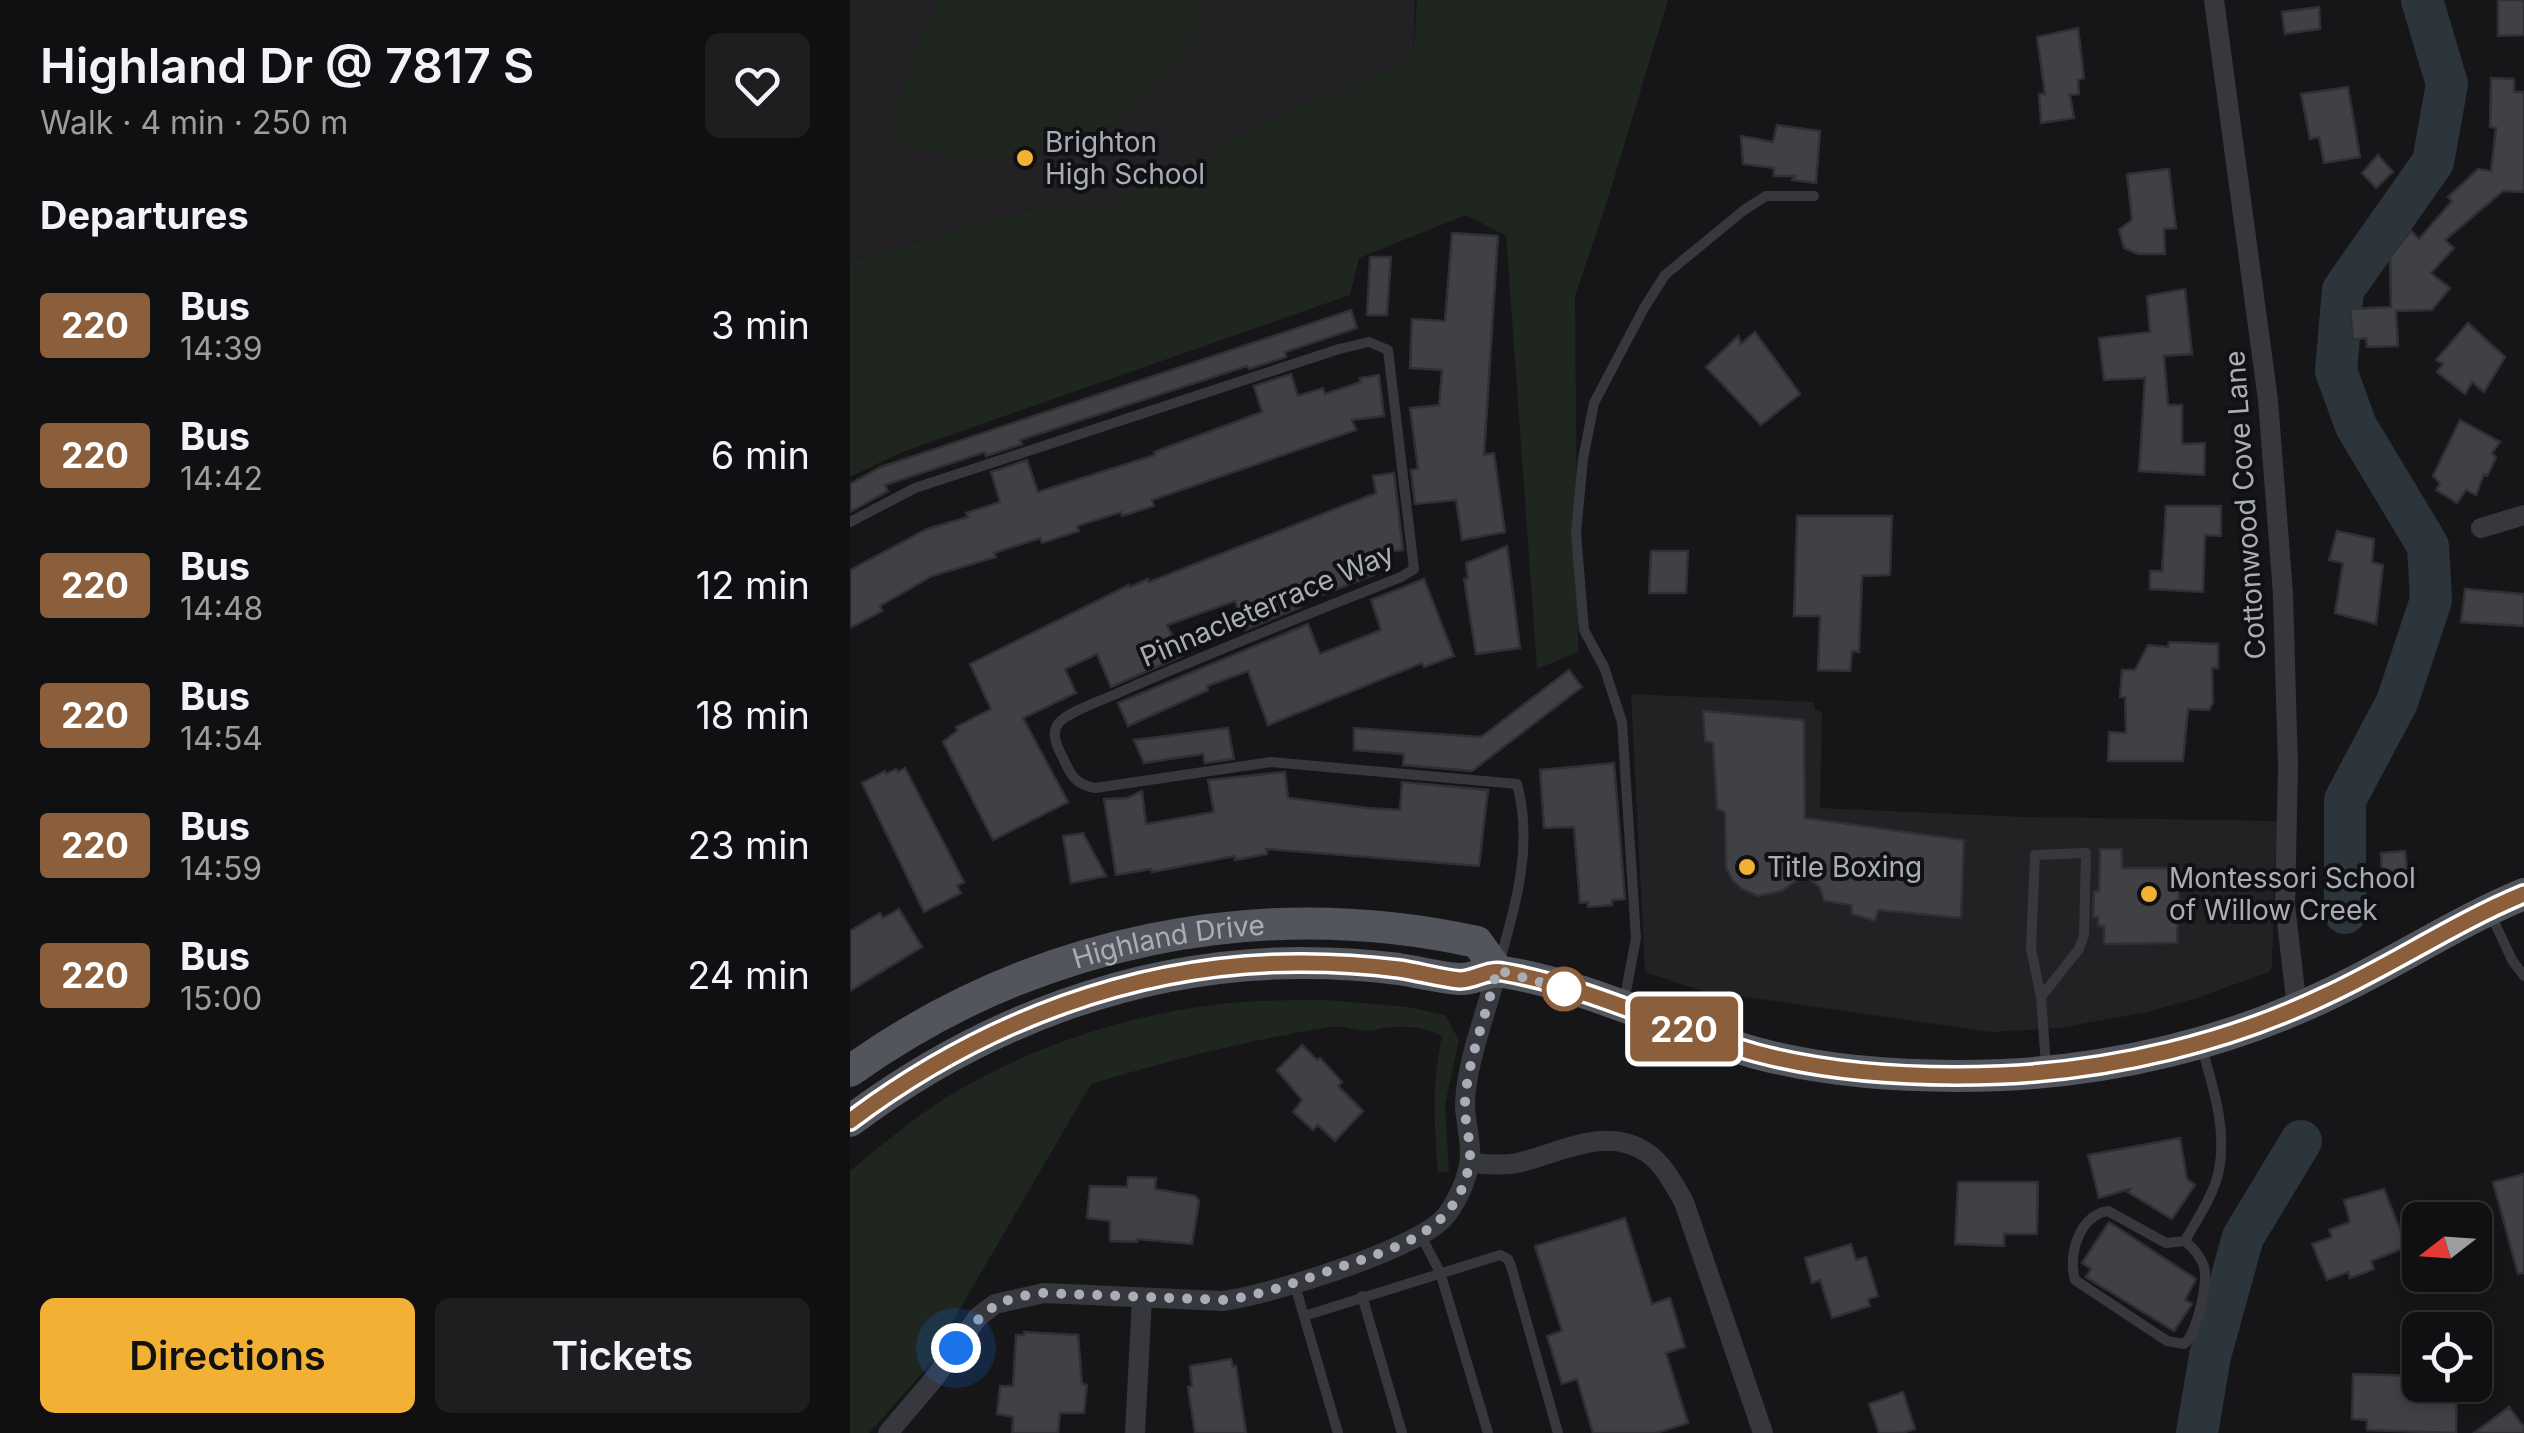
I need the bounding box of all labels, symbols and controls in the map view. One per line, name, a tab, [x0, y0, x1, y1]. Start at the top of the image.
button: heart	[705, 33, 810, 138]
text: Highland Dr @ 7817 S	[40, 36, 534, 95]
text: Walk · 4 min · 250 m	[40, 103, 348, 142]
place label: Brighton High School	[1045, 125, 1205, 191]
marker: Brighton High School	[1014, 147, 1036, 169]
text: Departures	[40, 192, 249, 238]
text: Bus	[180, 283, 250, 329]
text: 3 min	[711, 302, 810, 348]
text: 220	[61, 304, 129, 346]
text: 14:39	[180, 329, 263, 368]
street label: Cottonwood Cove Lane	[2217, 349, 2273, 661]
text: Bus	[180, 413, 250, 459]
text: 6 min	[711, 432, 810, 478]
text: 220	[61, 434, 129, 476]
text: 14:42	[180, 459, 263, 498]
street label: Pinnacleterrace Way	[1135, 536, 1399, 674]
text: Bus	[180, 543, 250, 589]
text: 12 min	[696, 562, 810, 608]
text: 220	[61, 564, 129, 606]
text: 14:48	[180, 589, 263, 628]
text: Bus	[180, 673, 250, 719]
text: 18 min	[695, 692, 810, 738]
text: 220	[61, 694, 129, 736]
text: 14:54	[180, 719, 263, 758]
text: Bus	[180, 803, 250, 849]
text: 23 min	[688, 822, 810, 868]
text: 220	[61, 824, 129, 866]
text: 14:59	[180, 849, 262, 888]
place label: Title Boxing	[1767, 850, 1922, 884]
marker: Title Boxing	[1736, 856, 1758, 878]
place label: Montessori School of Willow Creek	[2169, 861, 2416, 927]
marker: Montessori School of Willow Creek	[2138, 883, 2160, 905]
street label: Highland Drive	[1068, 908, 1266, 976]
text: Bus	[180, 933, 250, 979]
text: 24 min	[687, 952, 810, 998]
text: 220	[61, 954, 129, 996]
unlabelled marker	[1543, 968, 1585, 1010]
text: 15:00	[180, 979, 262, 1018]
line badge: 220	[1626, 996, 1742, 1062]
text: 220	[1650, 1008, 1718, 1050]
north arrow	[2402, 1202, 2492, 1292]
map controls	[2402, 1202, 2492, 1402]
button: Directions	[40, 1298, 415, 1413]
button: Tickets	[435, 1298, 810, 1413]
button: locate	[2402, 1312, 2492, 1402]
your location	[931, 1323, 981, 1373]

